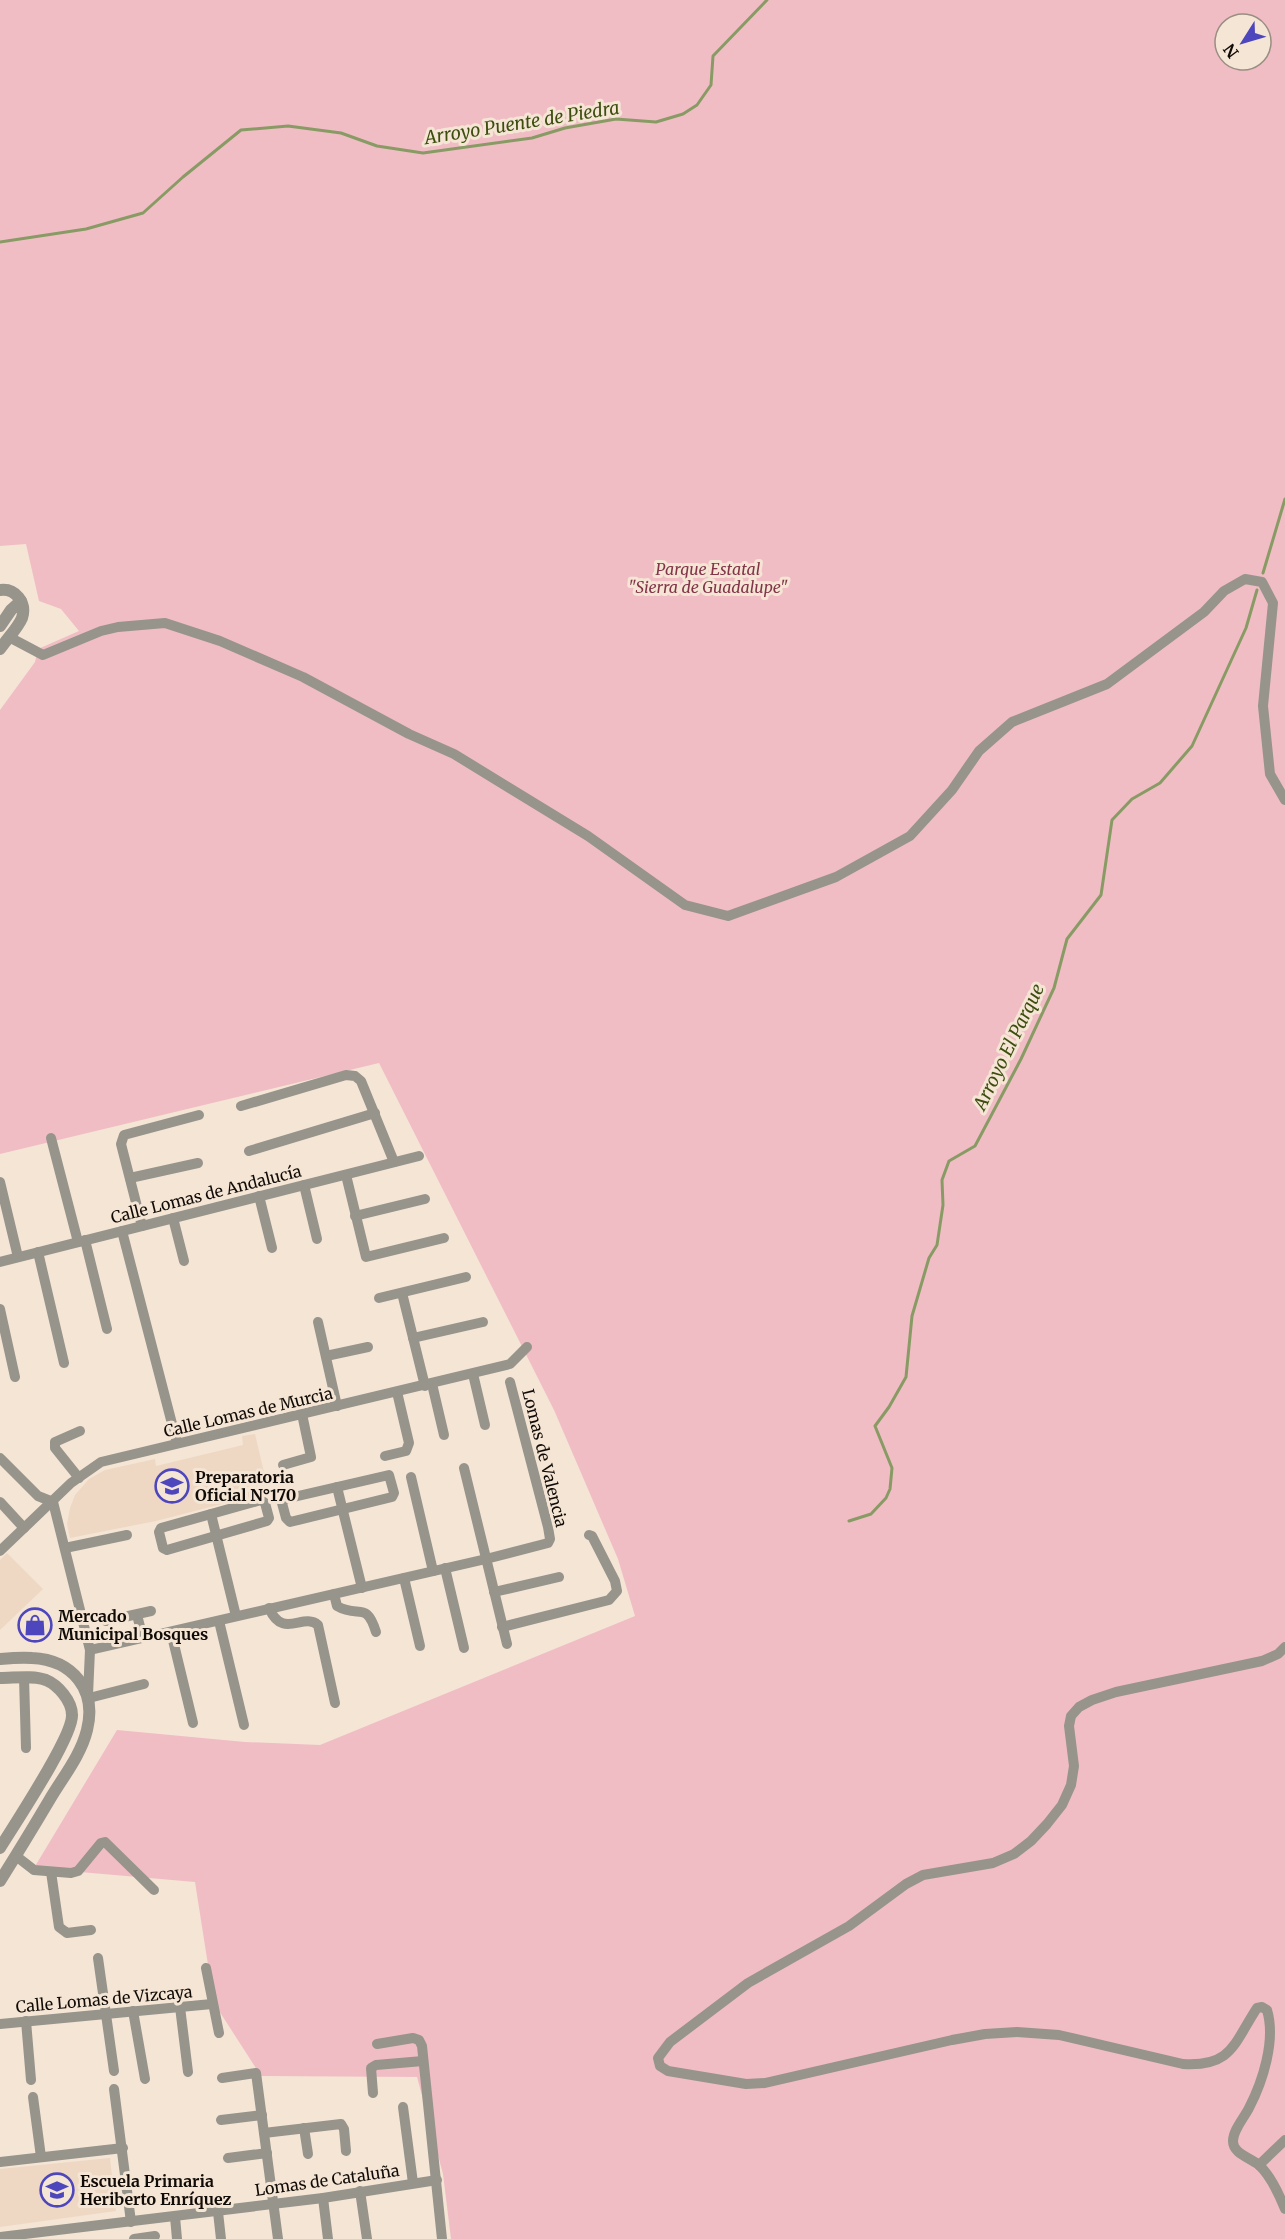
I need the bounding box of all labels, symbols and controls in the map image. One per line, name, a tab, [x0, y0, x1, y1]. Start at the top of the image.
north arrow	[1213, 12, 1273, 72]
text: N	[1219, 40, 1243, 62]
water label: Arroyo Puente de Piedra	[421, 96, 621, 150]
park label: Parque Estatal "Sierra de Guadalupe"	[628, 559, 788, 597]
water label: Arroyo El Parque	[967, 980, 1049, 1115]
street label: Calle Lomas de Andalucía	[109, 1161, 304, 1227]
street label: Calle Lomas de Murcia	[162, 1383, 335, 1441]
street label: Lomas de Valencia	[518, 1387, 572, 1530]
place label: Preparatoria Oficial N°170	[195, 1467, 296, 1505]
school or university icon: Preparatoria Oficial N°170	[154, 1468, 190, 1504]
place label: Mercado Municipal Bosques	[58, 1606, 208, 1644]
shop icon: Mercado Municipal Bosques	[17, 1607, 53, 1643]
street label: Calle Lomas de Vizcaya	[15, 1981, 194, 2017]
street label: Lomas de Cataluña	[254, 2160, 401, 2200]
place label: Escuela Primaria Heriberto Enríquez	[80, 2171, 232, 2209]
school or university icon: Escuela Primaria Heriberto Enríquez	[39, 2172, 75, 2208]

